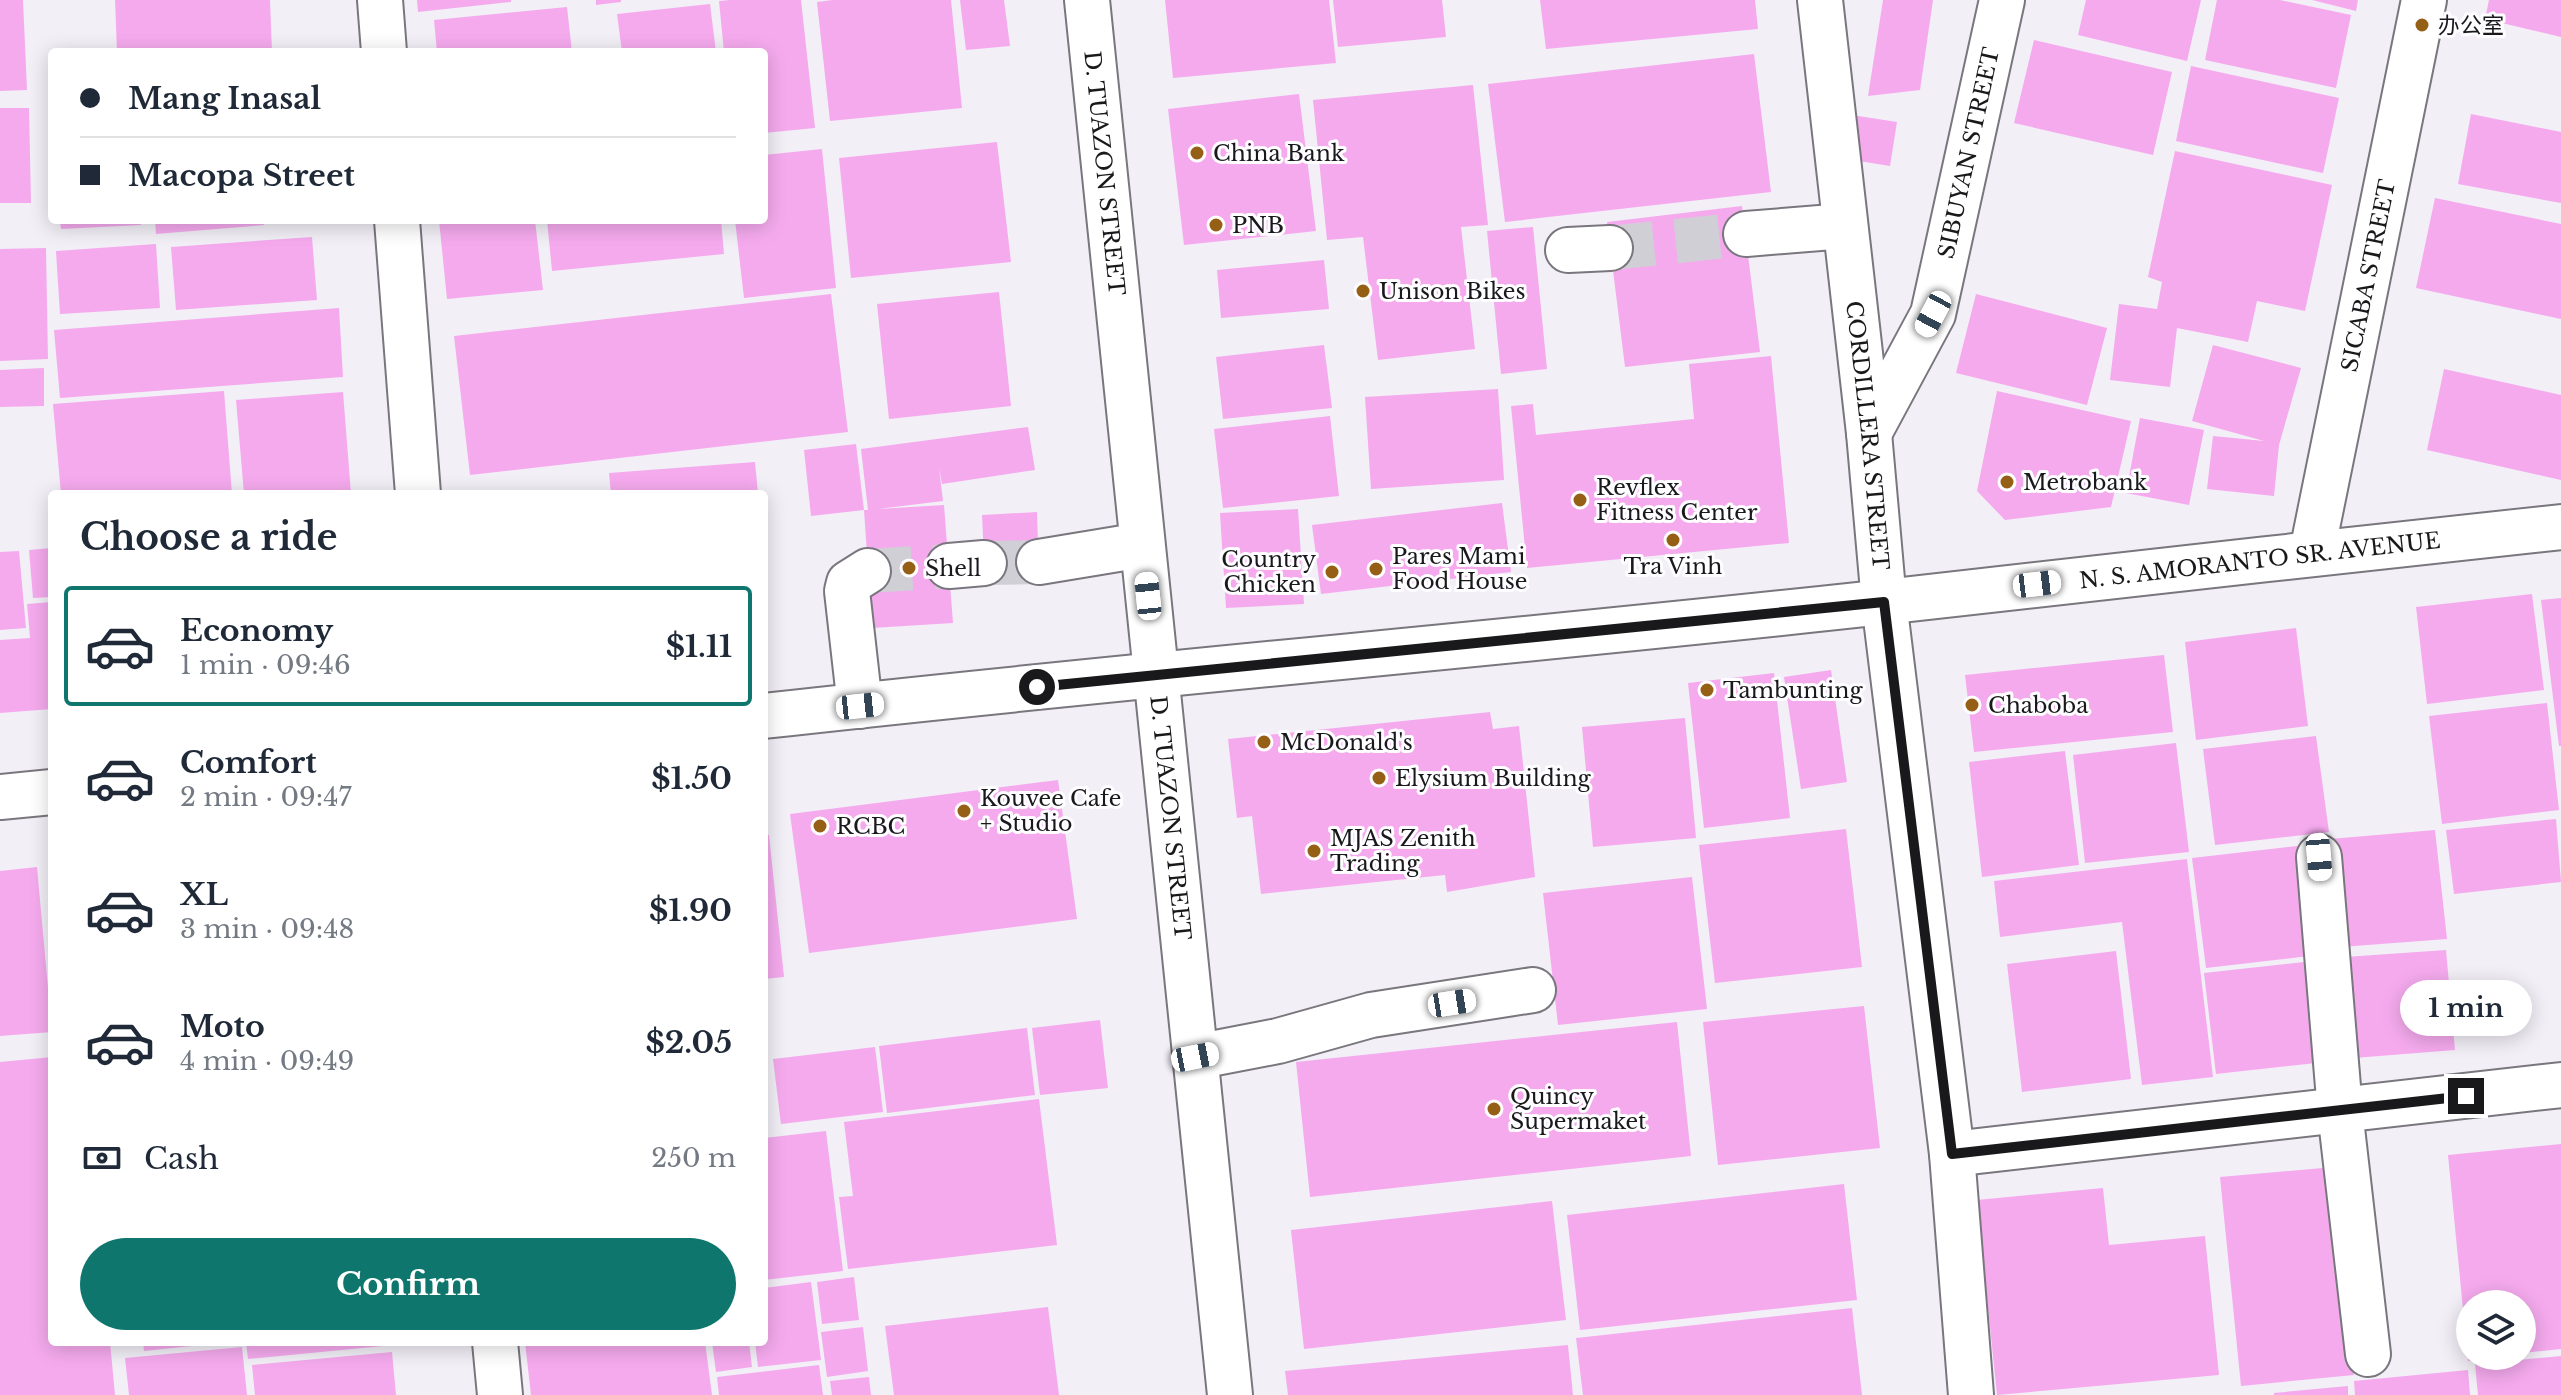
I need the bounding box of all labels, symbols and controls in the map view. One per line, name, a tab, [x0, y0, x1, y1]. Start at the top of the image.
place label: 办公室	[2438, 12, 2504, 39]
marker: 办公室	[2413, 16, 2431, 34]
street label: SIBUYAN STREET	[1933, 45, 2005, 261]
street label: D. TUAZON STREET	[1078, 50, 1130, 297]
text: Mang Inasal	[128, 80, 321, 117]
place label: China Bank	[1213, 140, 1345, 167]
marker: China Bank	[1188, 144, 1206, 162]
text: Macopa Street	[128, 157, 355, 194]
street label: SICABA STREET	[2336, 177, 2401, 374]
place label: PNB	[1232, 212, 1284, 239]
marker: PNB	[1207, 216, 1225, 234]
place label: Unison Bikes	[1379, 278, 1525, 305]
marker: Unison Bikes	[1354, 282, 1372, 300]
car	[1911, 287, 1955, 341]
street label: CORDILLERA STREET	[1840, 299, 1894, 571]
place label: Metrobank	[2023, 469, 2148, 496]
marker: Metrobank	[1998, 473, 2016, 491]
place label: Revflex Fitness Center	[1596, 474, 1758, 526]
marker: Revflex Fitness Center	[1571, 491, 1589, 509]
text: Choose a ride	[80, 515, 337, 560]
street label: N. S. AMORANTO SR. AVENUE	[2078, 527, 2442, 594]
marker: Tra Vinh	[1664, 531, 1682, 549]
place label: Pares Mami Food House	[1392, 543, 1527, 595]
place label: Country Chicken	[1221, 546, 1316, 598]
place label: Tra Vinh	[1624, 553, 1722, 580]
place label: Shell	[925, 555, 981, 582]
marker: Shell	[900, 559, 918, 577]
marker: Pares Mami Food House	[1367, 560, 1385, 578]
marker: Country Chicken	[1323, 563, 1341, 581]
car	[2012, 569, 2062, 599]
car	[1134, 571, 1162, 621]
icon: car	[84, 610, 156, 682]
text: Economy	[180, 612, 333, 649]
text: $1.11	[666, 628, 732, 665]
text: 1 min · 09:46	[180, 649, 351, 681]
route start	[1019, 669, 1055, 705]
place label: Tambunting	[1723, 677, 1863, 704]
marker: Tambunting	[1698, 681, 1716, 699]
car	[835, 692, 885, 720]
place label: Chaboba	[1988, 692, 2089, 719]
street label: D. TUAZON STREET	[1144, 694, 1196, 942]
marker: Chaboba	[1963, 696, 1981, 714]
place label: McDonald's	[1280, 729, 1413, 756]
marker: McDonald's	[1255, 733, 1273, 751]
icon: car	[84, 742, 156, 814]
text: Comfort	[180, 744, 317, 781]
text: $1.50	[651, 760, 732, 797]
place label: Elysium Building	[1395, 765, 1592, 792]
marker: Elysium Building	[1370, 769, 1388, 787]
text: 2 min · 09:47	[180, 781, 351, 813]
place label: Kouvee Cafe + Studio	[980, 785, 1121, 837]
marker: Kouvee Cafe + Studio	[955, 802, 973, 820]
place label: RCBC	[836, 813, 905, 840]
marker: RCBC	[811, 817, 829, 835]
place label: MJAS Zenith Trading	[1330, 825, 1476, 877]
car	[2305, 832, 2333, 882]
marker: MJAS Zenith Trading	[1305, 842, 1323, 860]
icon: car	[84, 874, 156, 946]
text: XL	[180, 876, 228, 913]
text: $1.90	[649, 892, 732, 929]
text: 3 min · 09:48	[180, 913, 354, 945]
callout: 1 min	[2400, 980, 2532, 1036]
car	[1426, 987, 1478, 1019]
text: 1 min	[2428, 992, 2504, 1024]
icon: car	[84, 1006, 156, 1078]
text: Moto	[180, 1008, 265, 1045]
text: $2.05	[645, 1024, 732, 1061]
car	[1169, 1041, 1221, 1073]
text: 4 min · 09:49	[180, 1045, 354, 1077]
route end	[2448, 1078, 2484, 1114]
place label: Quincy Supermaket	[1510, 1083, 1647, 1135]
marker: Quincy Supermaket	[1485, 1100, 1503, 1118]
icon: cash	[80, 1136, 124, 1180]
text: Cash	[144, 1140, 219, 1177]
text: 250 m	[651, 1142, 736, 1174]
button: Confirm	[80, 1238, 736, 1330]
map controls	[2456, 1290, 2536, 1370]
button: layers	[2456, 1290, 2536, 1370]

